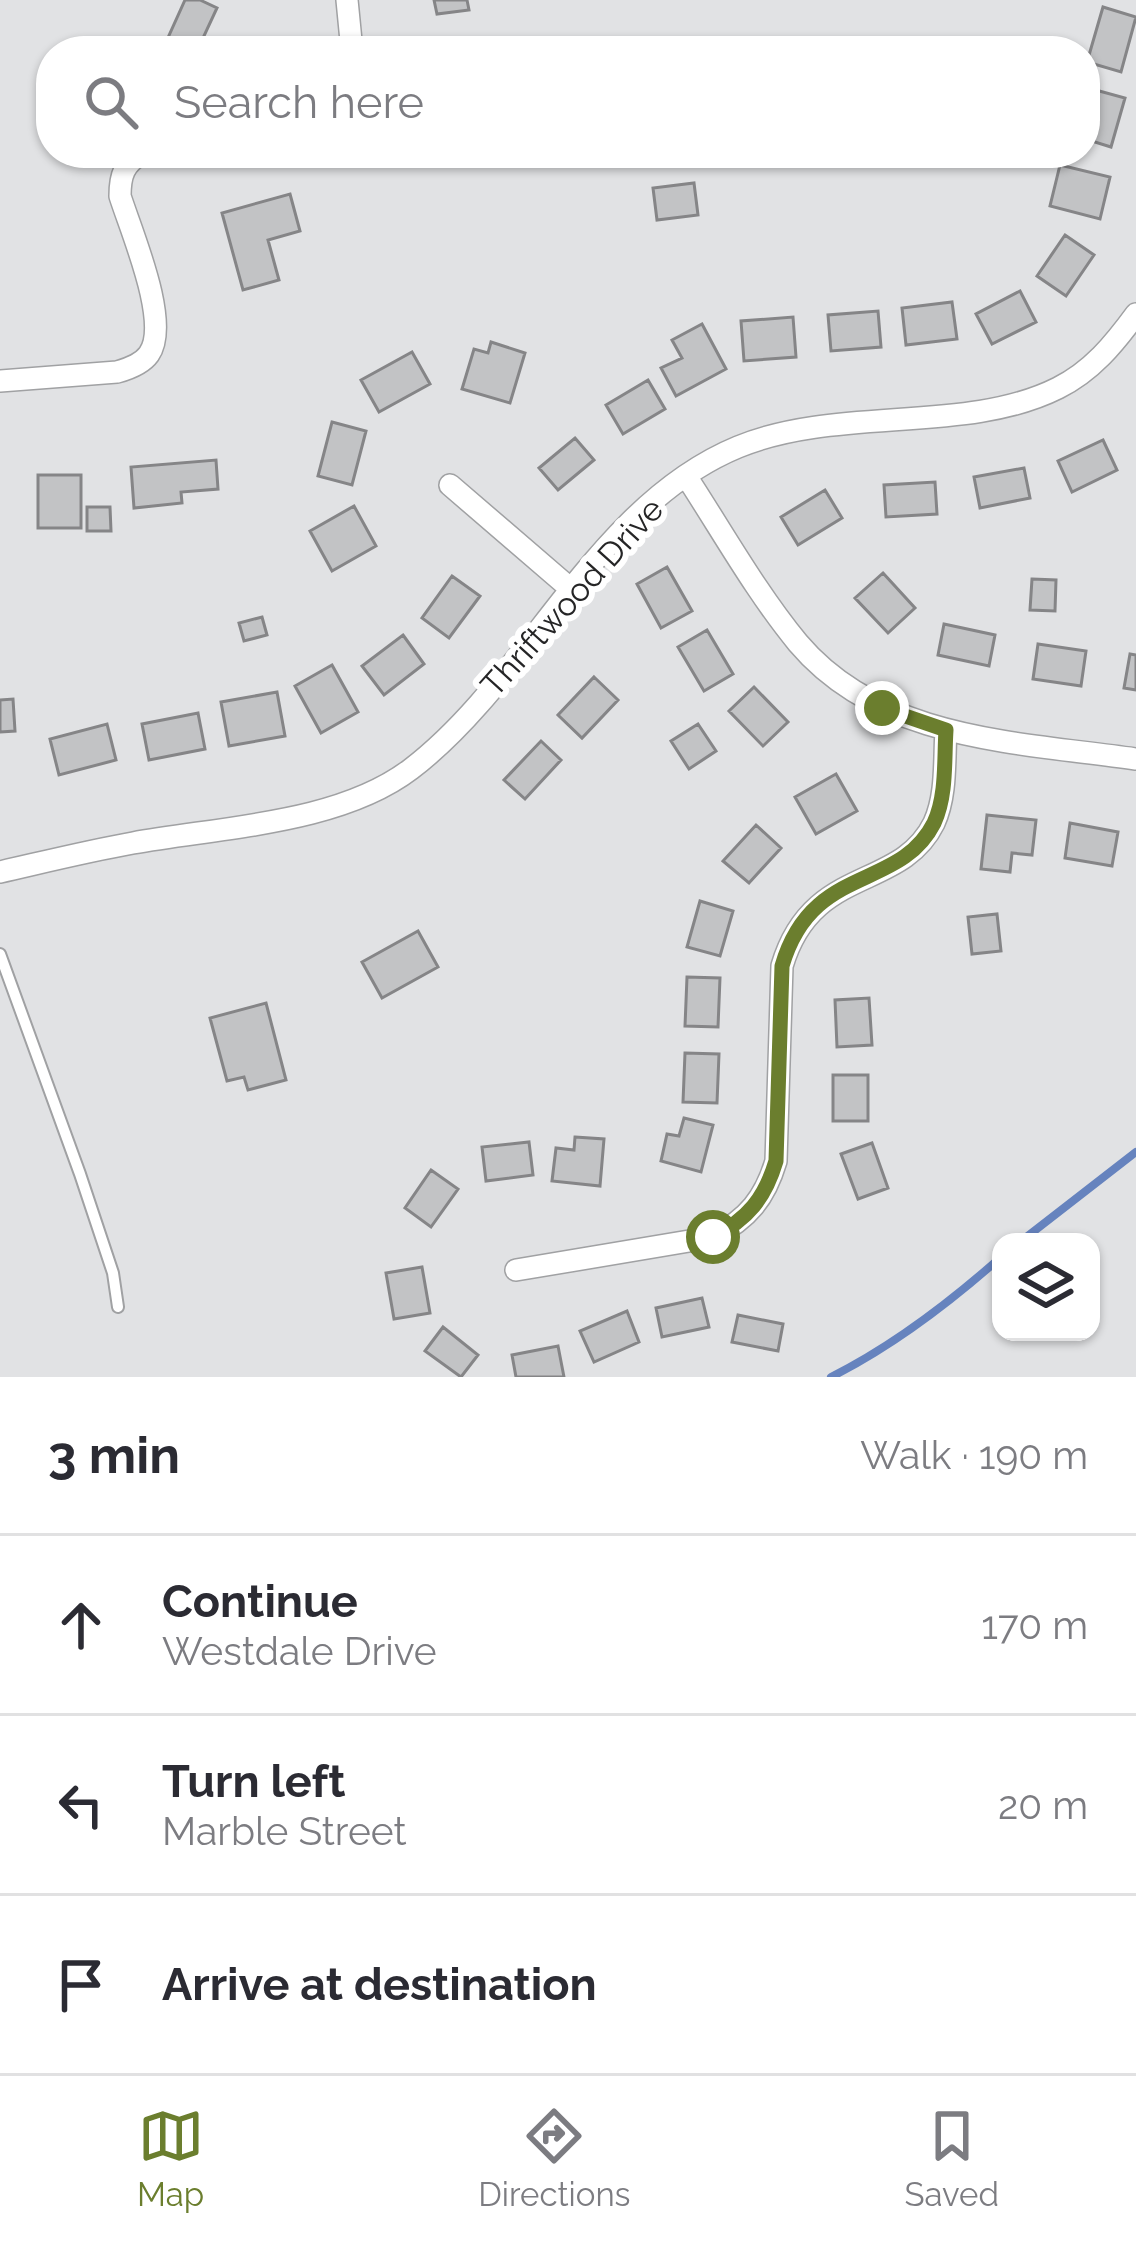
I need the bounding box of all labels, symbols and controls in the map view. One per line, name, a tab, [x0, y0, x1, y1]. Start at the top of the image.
search box	[36, 36, 1100, 168]
icon: search	[78, 69, 144, 135]
text: Search here	[174, 76, 424, 129]
street label: Thriftwood Drive	[473, 490, 671, 704]
route end	[855, 681, 909, 735]
route start	[686, 1210, 740, 1264]
map controls	[992, 1233, 1100, 1341]
button: layers	[992, 1233, 1100, 1341]
text: 3 min	[48, 1425, 180, 1485]
text: Walk · 190 m	[860, 1432, 1088, 1478]
text: Continue	[162, 1575, 358, 1628]
icon: ahead	[48, 1592, 114, 1658]
text: 170 m	[981, 1602, 1088, 1648]
text: Westdale Drive	[162, 1628, 437, 1674]
text: Turn left	[162, 1755, 345, 1808]
icon: left	[48, 1772, 114, 1838]
text: 20 m	[998, 1782, 1088, 1828]
text: Marble Street	[162, 1808, 407, 1854]
icon: arrive	[48, 1952, 114, 2018]
text: Arrive at destination	[162, 1958, 597, 2011]
tab: Map	[137, 2103, 204, 2214]
tab: Directions	[478, 2103, 631, 2214]
tab: Saved	[905, 2103, 999, 2214]

